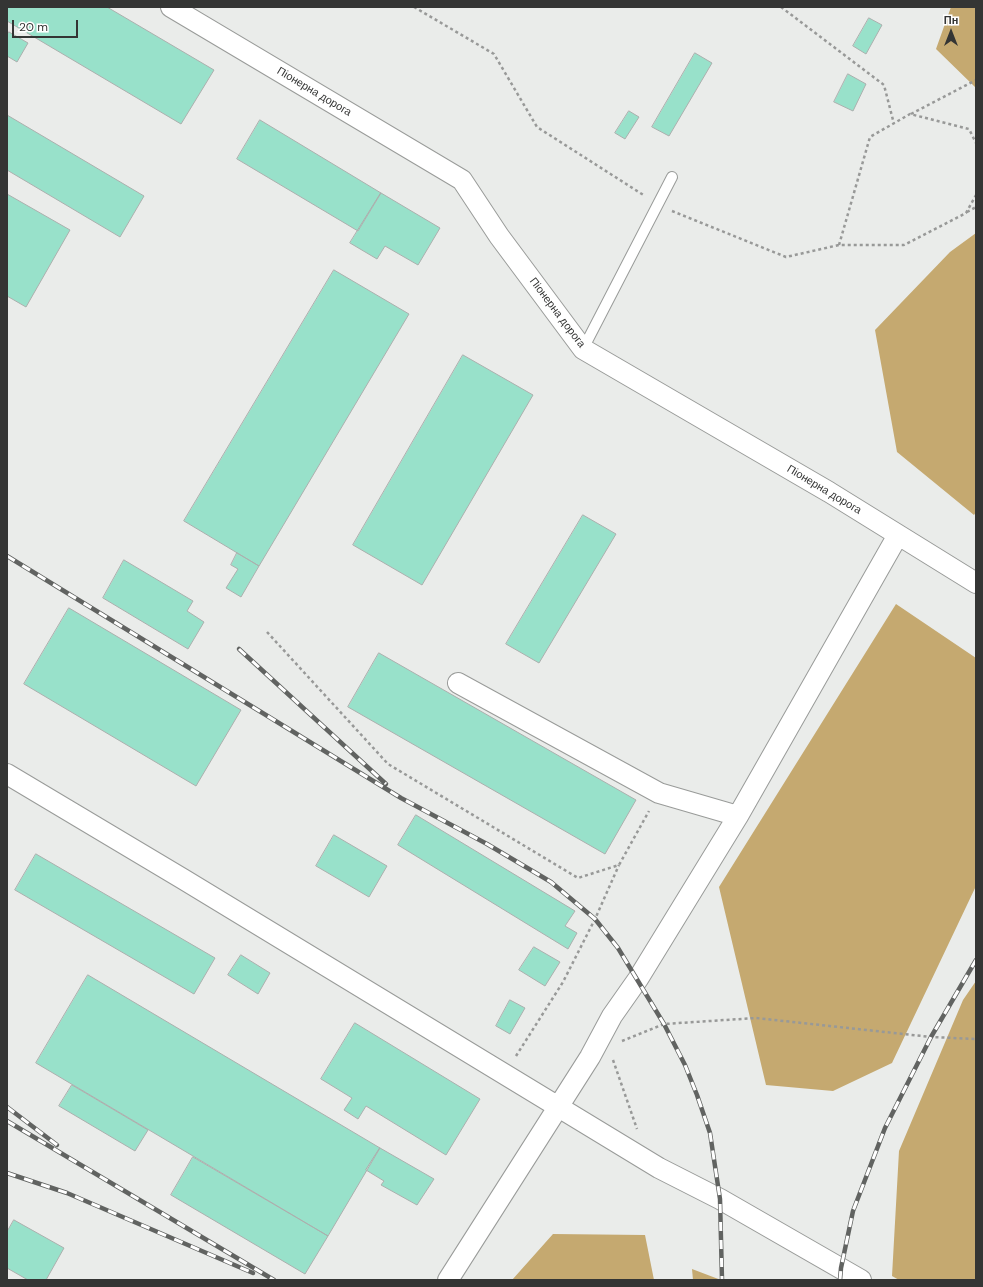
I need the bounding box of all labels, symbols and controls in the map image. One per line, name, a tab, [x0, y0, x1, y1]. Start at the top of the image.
scale bar	[14, 12, 80, 38]
north arrow	[931, 12, 971, 52]
text: Пн	[944, 13, 958, 27]
text: 20 m	[19, 19, 48, 35]
street label: Піонерна дорога	[274, 65, 354, 119]
street label: Піонерна дорога	[526, 275, 588, 351]
street label: Піонерна дорога	[784, 463, 864, 517]

